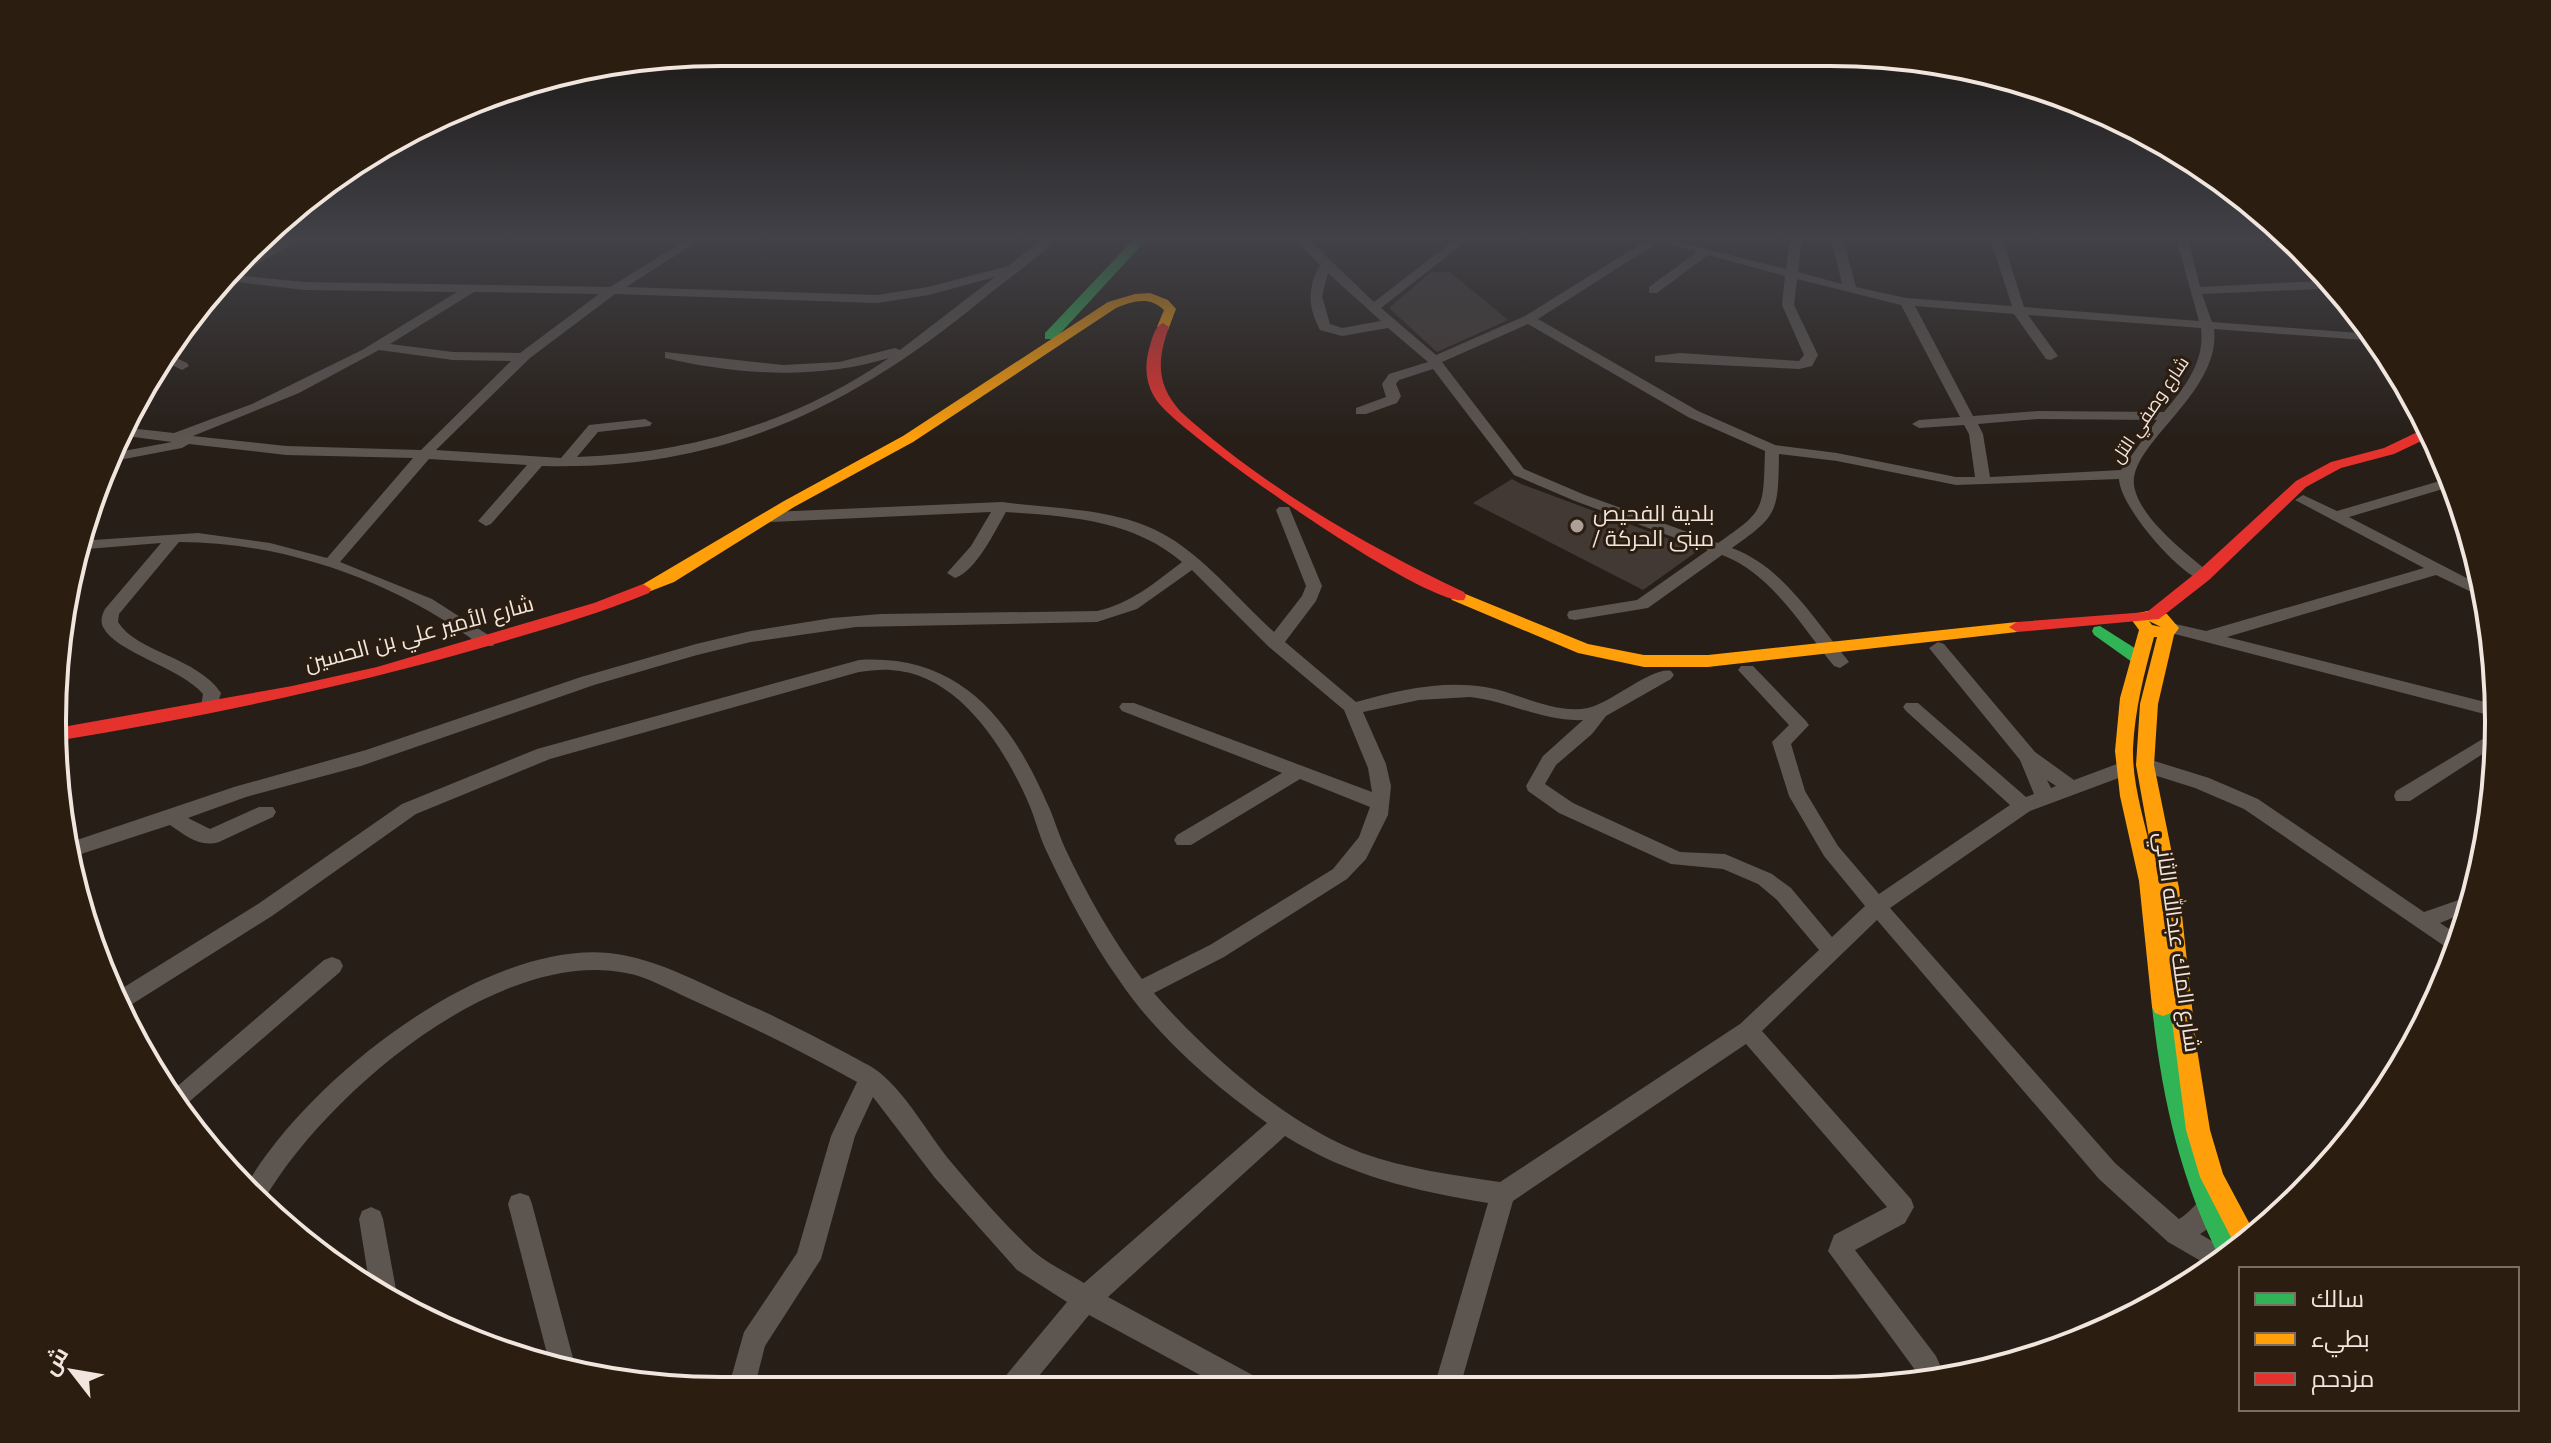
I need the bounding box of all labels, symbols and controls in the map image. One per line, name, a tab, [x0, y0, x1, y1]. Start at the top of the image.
street label: شارع وصفي التل	[2105, 352, 2196, 469]
place label: بلدية الفحيص / مبنى الحركة	[1592, 499, 1714, 552]
marker: بلدية الفحيص / مبنى الحركة	[1568, 517, 1586, 535]
street label: شارع الأمير علي بن الحسين	[301, 589, 538, 680]
street label: شارع الملك عبدالله الثاني	[2146, 830, 2207, 1054]
legend	[2239, 1267, 2519, 1411]
text: سالك	[2311, 1283, 2364, 1313]
text: بطيء	[2311, 1323, 2370, 1358]
north arrow	[32, 1331, 112, 1411]
text: ش	[36, 1341, 74, 1380]
text: مزدحم	[2311, 1363, 2374, 1395]

